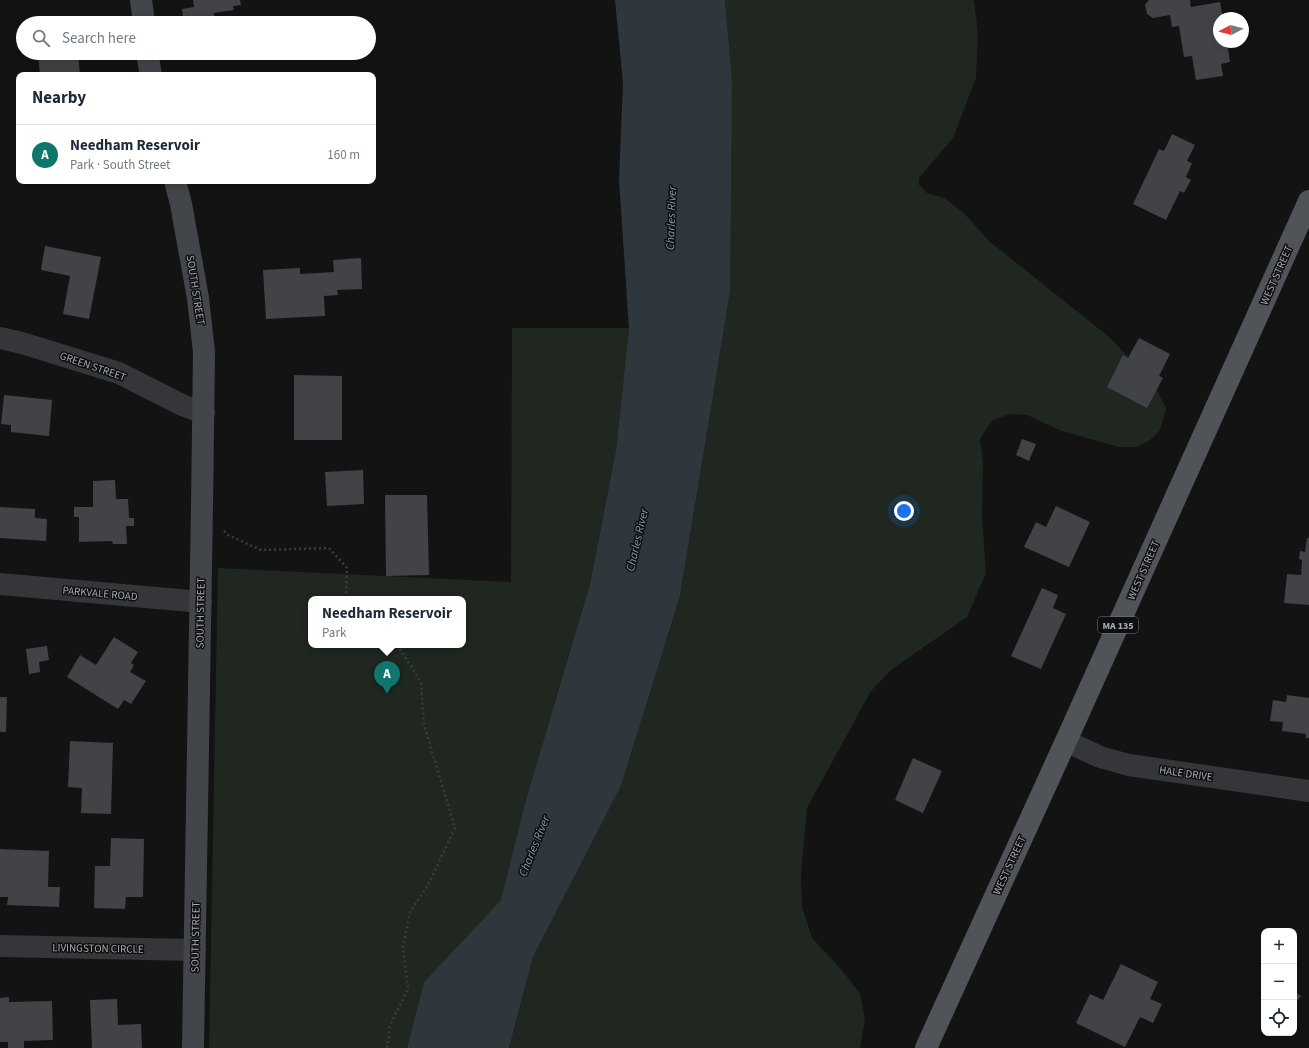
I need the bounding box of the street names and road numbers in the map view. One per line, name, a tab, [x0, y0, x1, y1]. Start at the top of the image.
street label: WEST STREET	[1257, 243, 1296, 307]
street label: SOUTH STREET	[183, 254, 208, 326]
street label: GREEN STREET	[58, 348, 128, 385]
street label: WEST STREET	[1124, 538, 1163, 602]
street label: SOUTH STREET	[192, 577, 209, 649]
street label: PARKVALE ROAD	[62, 583, 138, 604]
road number: MA 135	[1098, 617, 1138, 633]
street label: HALE DRIVE	[1158, 762, 1214, 785]
street label: WEST STREET	[989, 833, 1030, 897]
street label: SOUTH STREET	[187, 901, 204, 973]
street label: LIVINGSTON CIRCLE	[52, 940, 144, 957]

